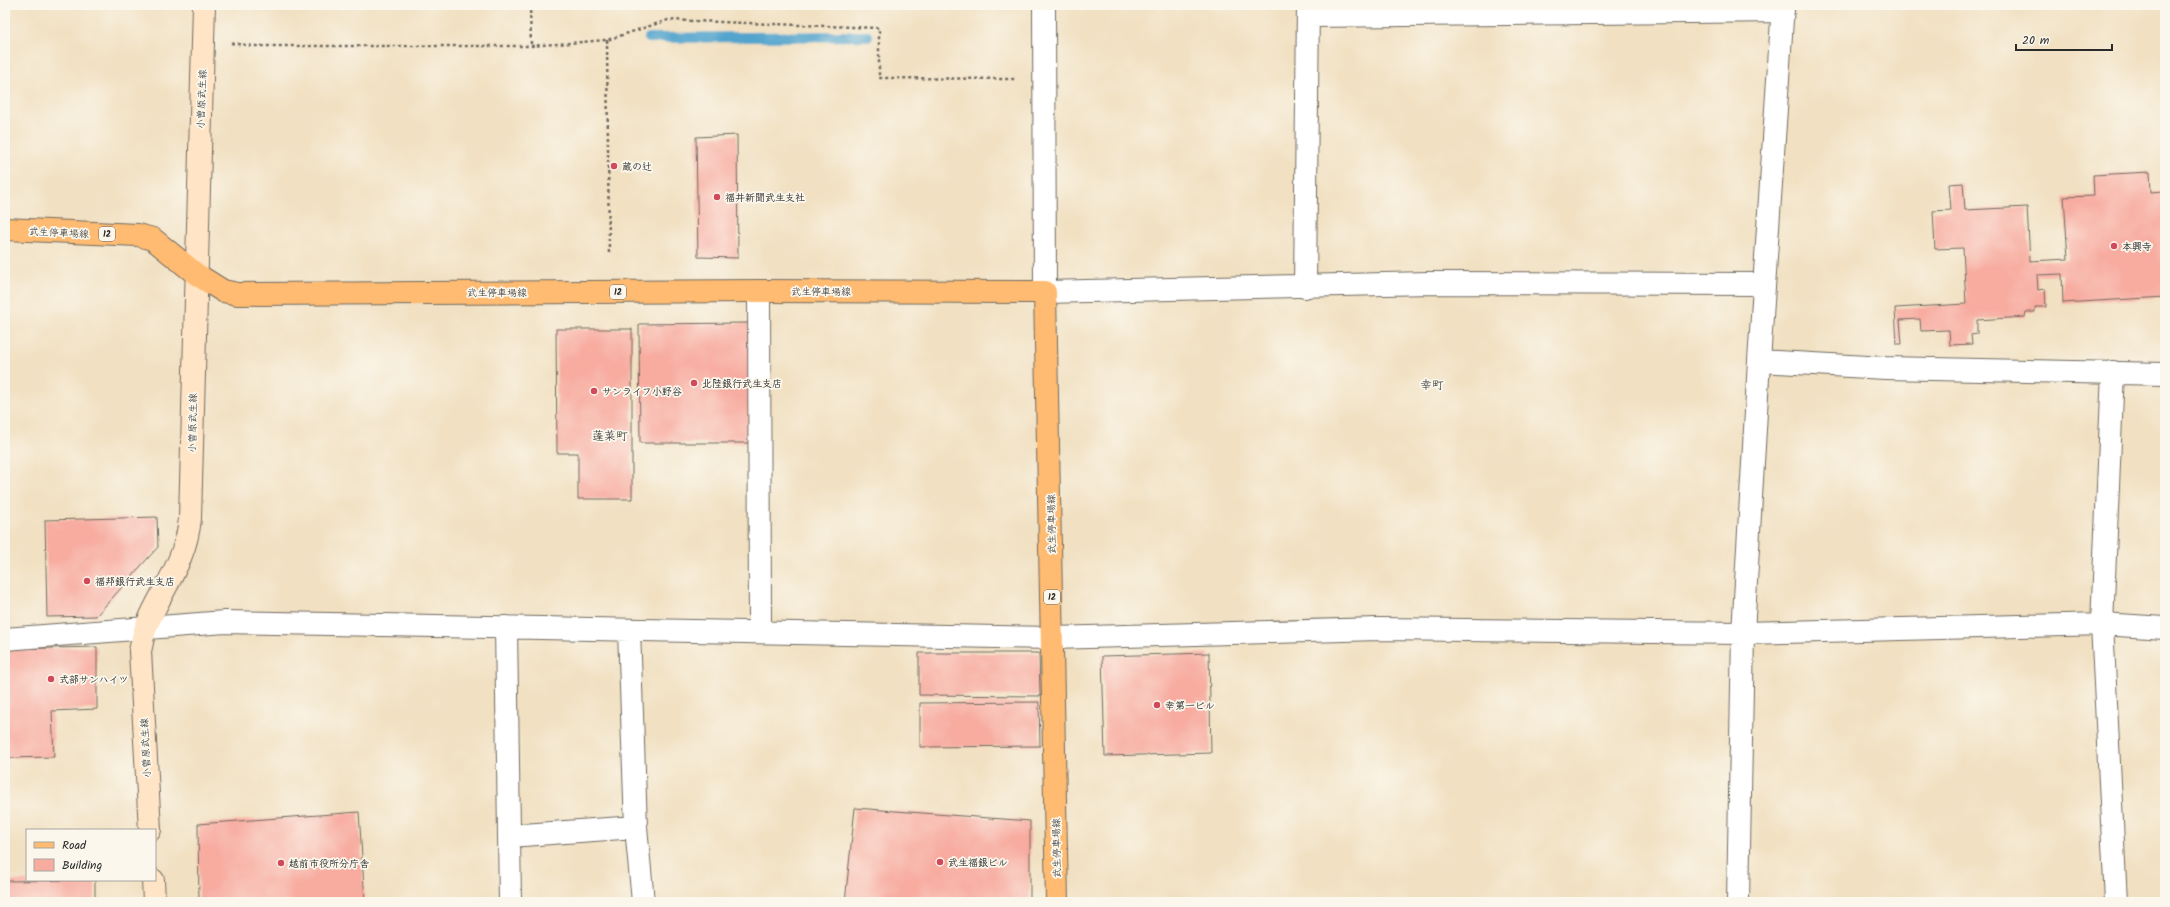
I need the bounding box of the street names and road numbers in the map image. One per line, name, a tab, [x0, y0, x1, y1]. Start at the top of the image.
street label: 小曽原武生線	[193, 69, 211, 129]
street label: 武生停車場線	[29, 223, 89, 243]
road number: 12	[99, 227, 115, 241]
street label: 武生停車場線	[791, 284, 851, 300]
street label: 武生停車場線	[467, 285, 527, 301]
road number: 12	[610, 285, 626, 299]
street label: 小曽原武生線	[184, 393, 202, 453]
street label: 武生停車場線	[1043, 494, 1061, 554]
road number: 12	[1044, 590, 1060, 604]
street label: 小曽原武生線	[136, 718, 156, 778]
street label: 武生停車場線	[1048, 818, 1066, 878]

